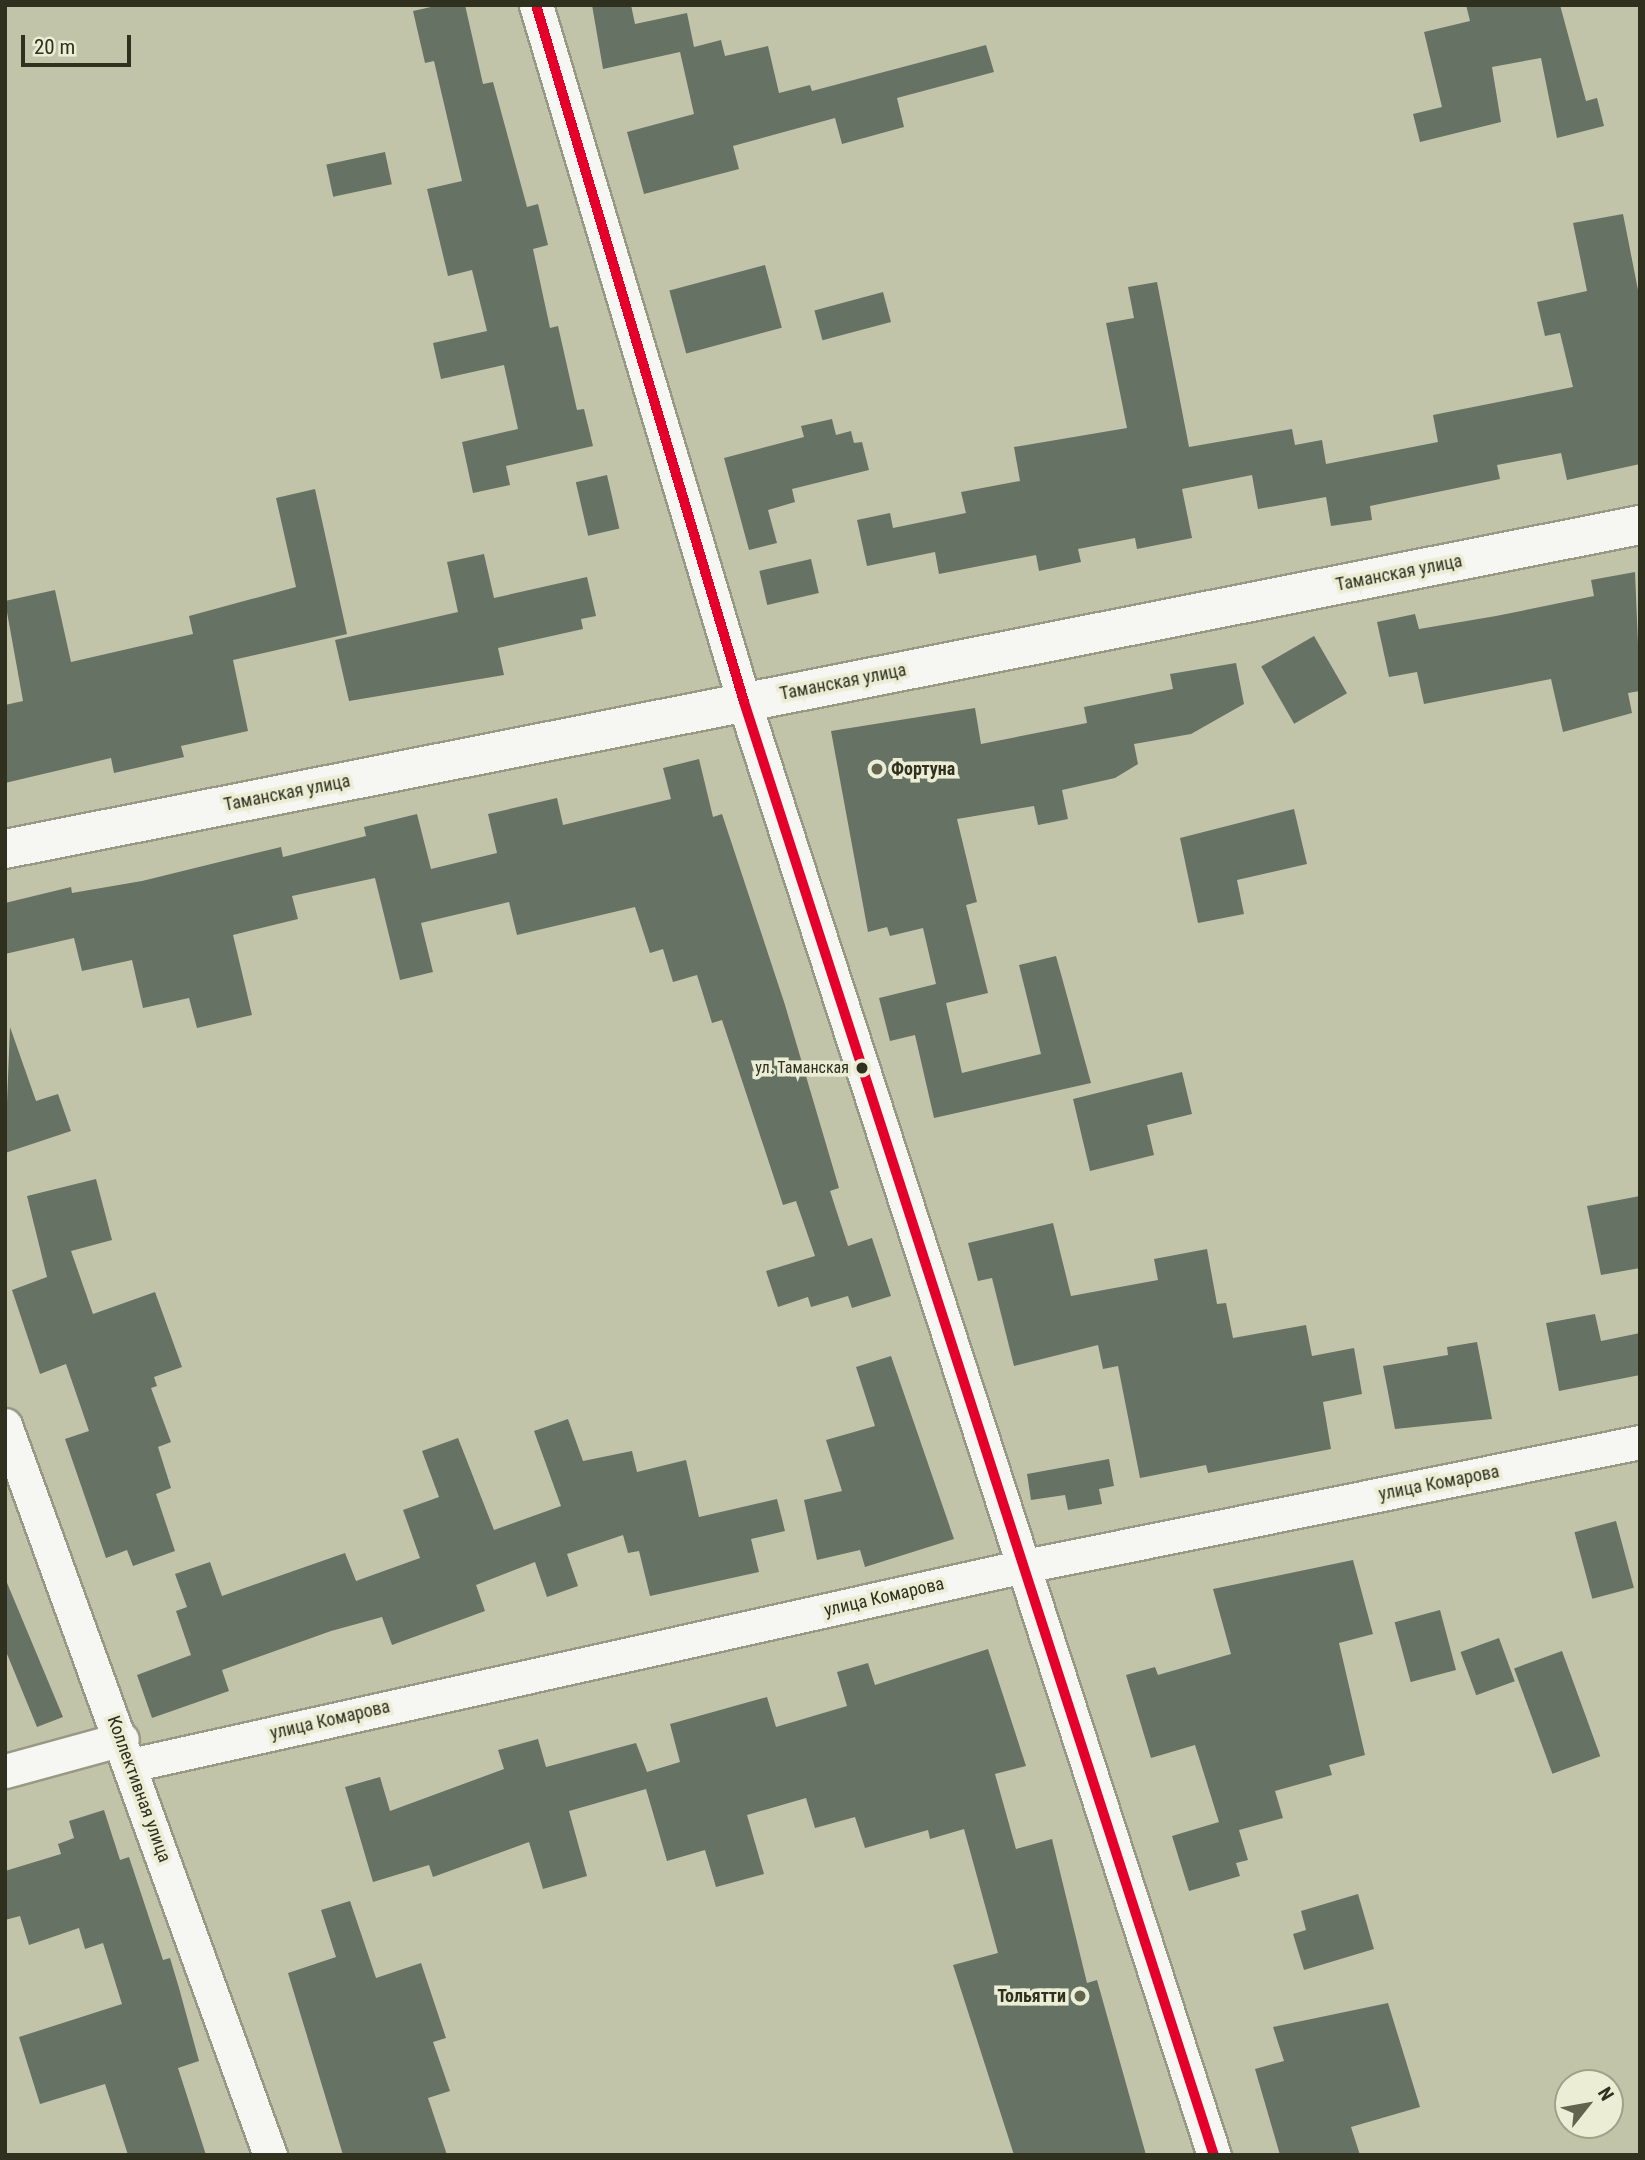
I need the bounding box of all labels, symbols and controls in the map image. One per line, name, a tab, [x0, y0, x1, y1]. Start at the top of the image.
scale bar	[24, 21, 135, 65]
text: 20 m	[34, 35, 75, 59]
street label: Таманская улица	[1334, 550, 1464, 596]
street label: Таманская улица	[778, 659, 908, 705]
place label: Фортуна	[891, 758, 955, 780]
marker: Фортуна	[869, 761, 885, 777]
street label: Таманская улица	[222, 770, 352, 816]
place label: ул. Таманская	[755, 1058, 849, 1078]
marker: ул. Таманская	[855, 1061, 869, 1075]
street label: улица Комарова	[1377, 1461, 1501, 1505]
street label: улица Комарова	[822, 1573, 946, 1621]
street label: улица Комарова	[268, 1696, 392, 1744]
street label: Коллективная улица	[102, 1713, 176, 1865]
place label: Тольятти	[997, 1985, 1066, 2007]
marker: Тольятти	[1072, 1988, 1088, 2004]
north arrow	[1554, 2069, 1624, 2139]
text: N	[1593, 2083, 1619, 2105]

